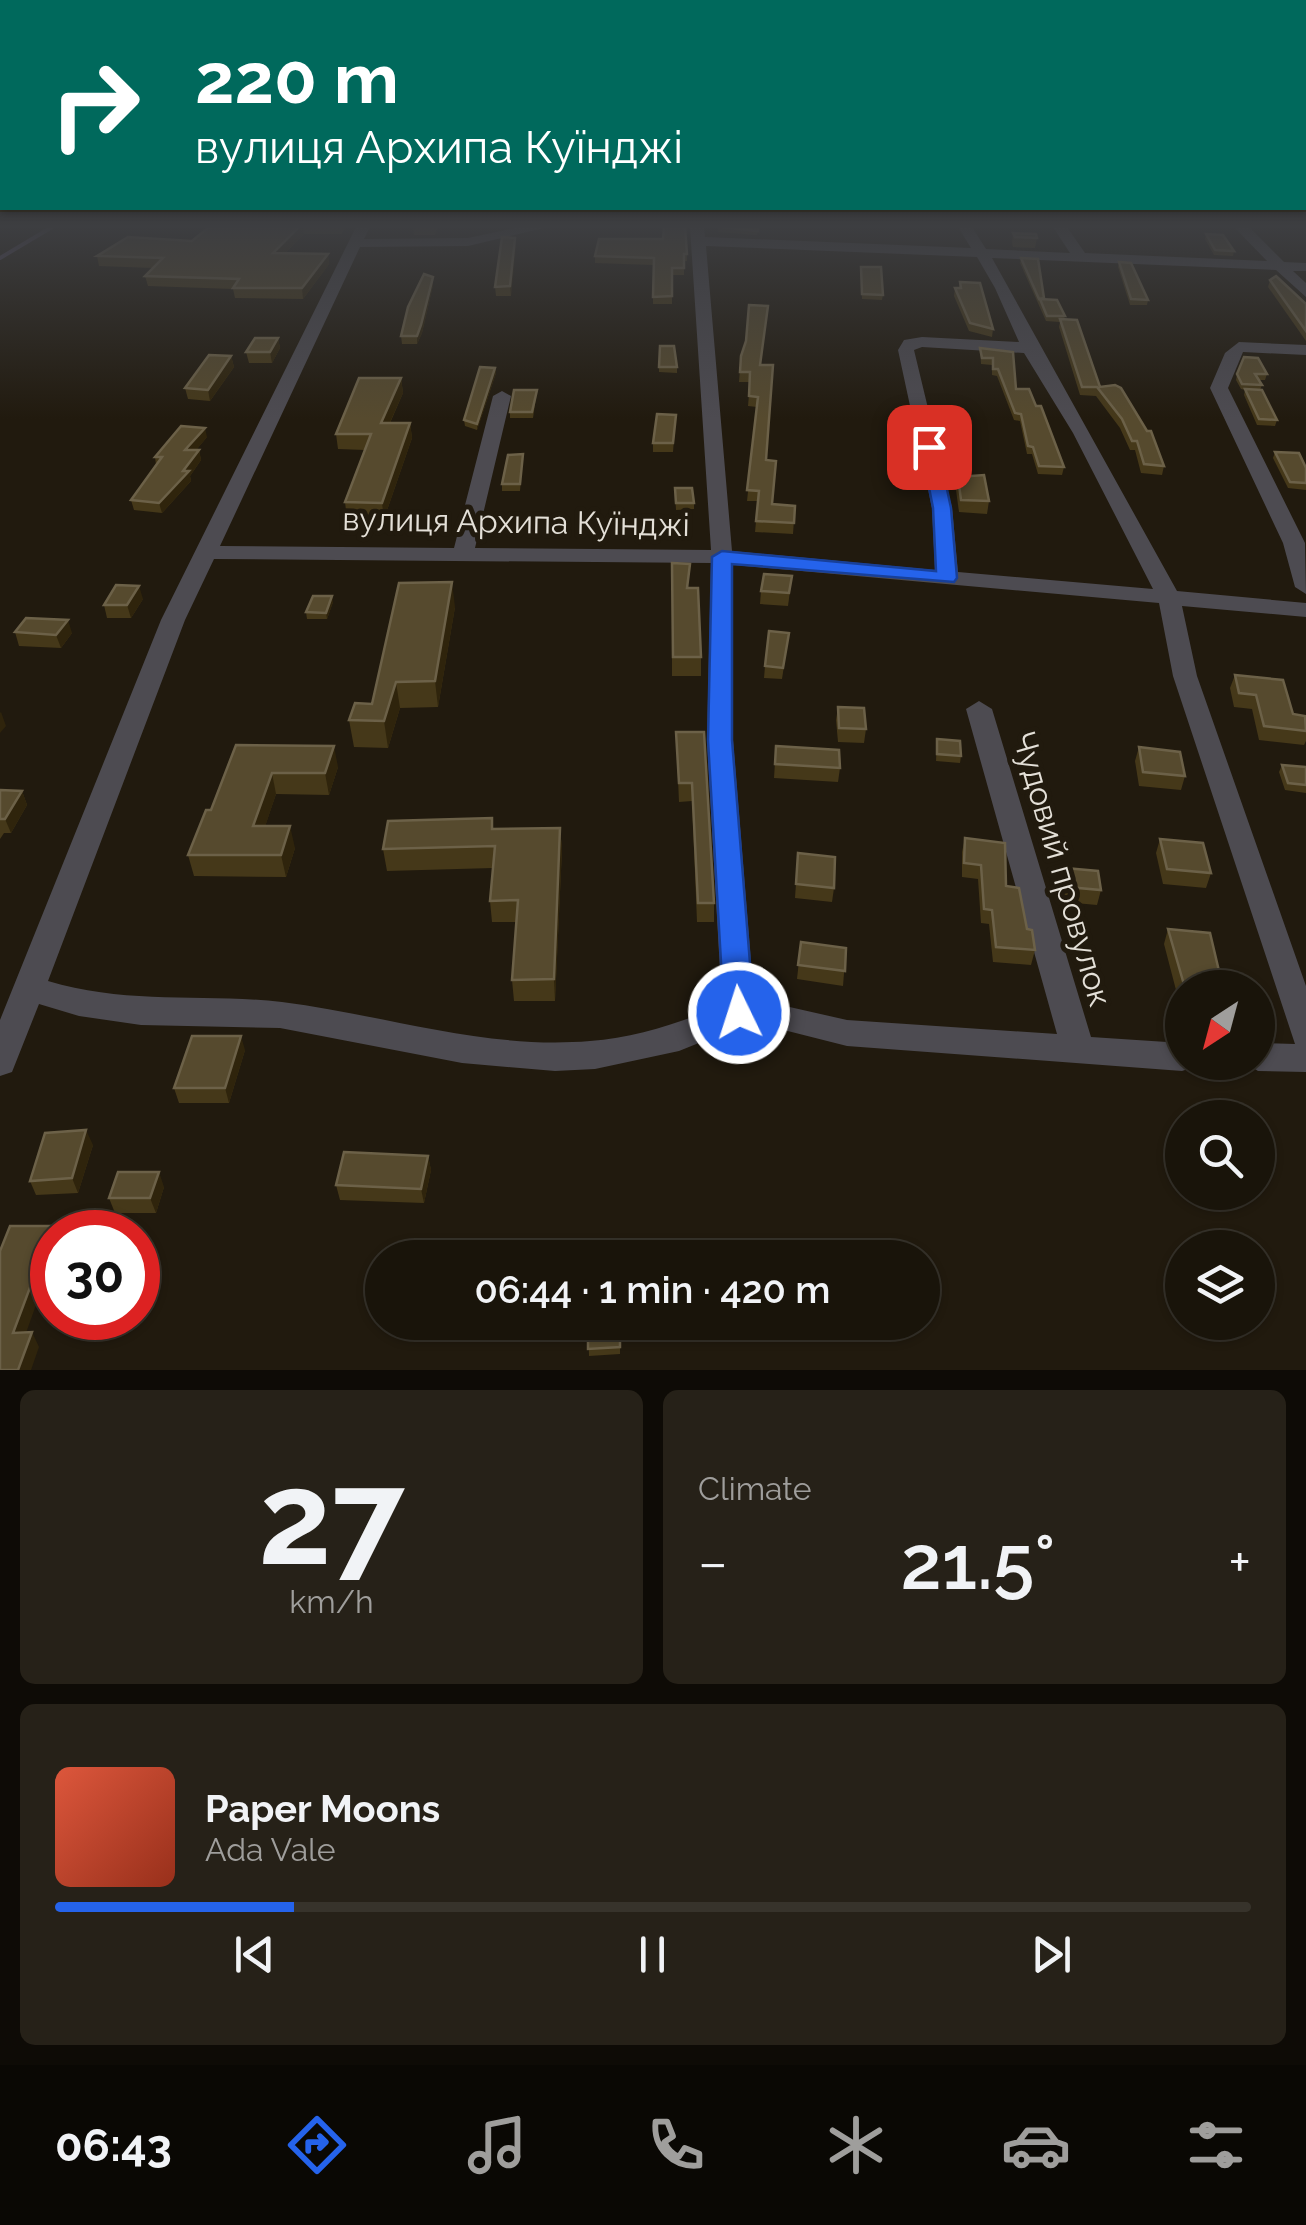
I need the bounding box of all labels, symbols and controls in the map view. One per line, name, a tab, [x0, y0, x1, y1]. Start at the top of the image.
text: 220 m	[195, 37, 399, 119]
icon: right	[30, 40, 160, 170]
text: вулиця Архипа Куїнджі	[195, 121, 683, 174]
pin	[887, 405, 972, 490]
icon: arrive	[902, 420, 957, 475]
street label: вулиця Архипа Куїнджі	[342, 500, 690, 543]
street label: Чудовий провулок	[1006, 727, 1119, 1011]
position arrow	[687, 961, 791, 1065]
north arrow	[1165, 970, 1275, 1080]
map controls	[1165, 970, 1275, 1340]
button: search	[1165, 1100, 1275, 1210]
speed limit sign: 30	[30, 1210, 160, 1340]
button: layers	[1165, 1230, 1275, 1340]
text: 06:44 · 1 min · 420 m	[474, 1267, 831, 1312]
text: 27	[258, 1442, 405, 1594]
text: Climate	[698, 1470, 812, 1507]
text: 21.5°	[901, 1518, 1055, 1607]
text: −	[698, 1530, 728, 1595]
text: +	[1228, 1530, 1251, 1595]
text: km/h	[289, 1583, 374, 1620]
text: Paper Moons	[205, 1786, 440, 1831]
text: Ada Vale	[205, 1831, 336, 1868]
icon: previous	[227, 1927, 282, 1982]
icon: pause	[625, 1927, 680, 1982]
icon: next	[1024, 1927, 1079, 1982]
icon: directions	[282, 2110, 352, 2180]
icon: music	[462, 2110, 532, 2180]
icon: phone	[641, 2110, 711, 2180]
icon: climate	[821, 2110, 891, 2180]
icon: car	[1001, 2110, 1071, 2180]
icon: filters	[1181, 2110, 1251, 2180]
text: 06:43	[55, 2119, 172, 2172]

